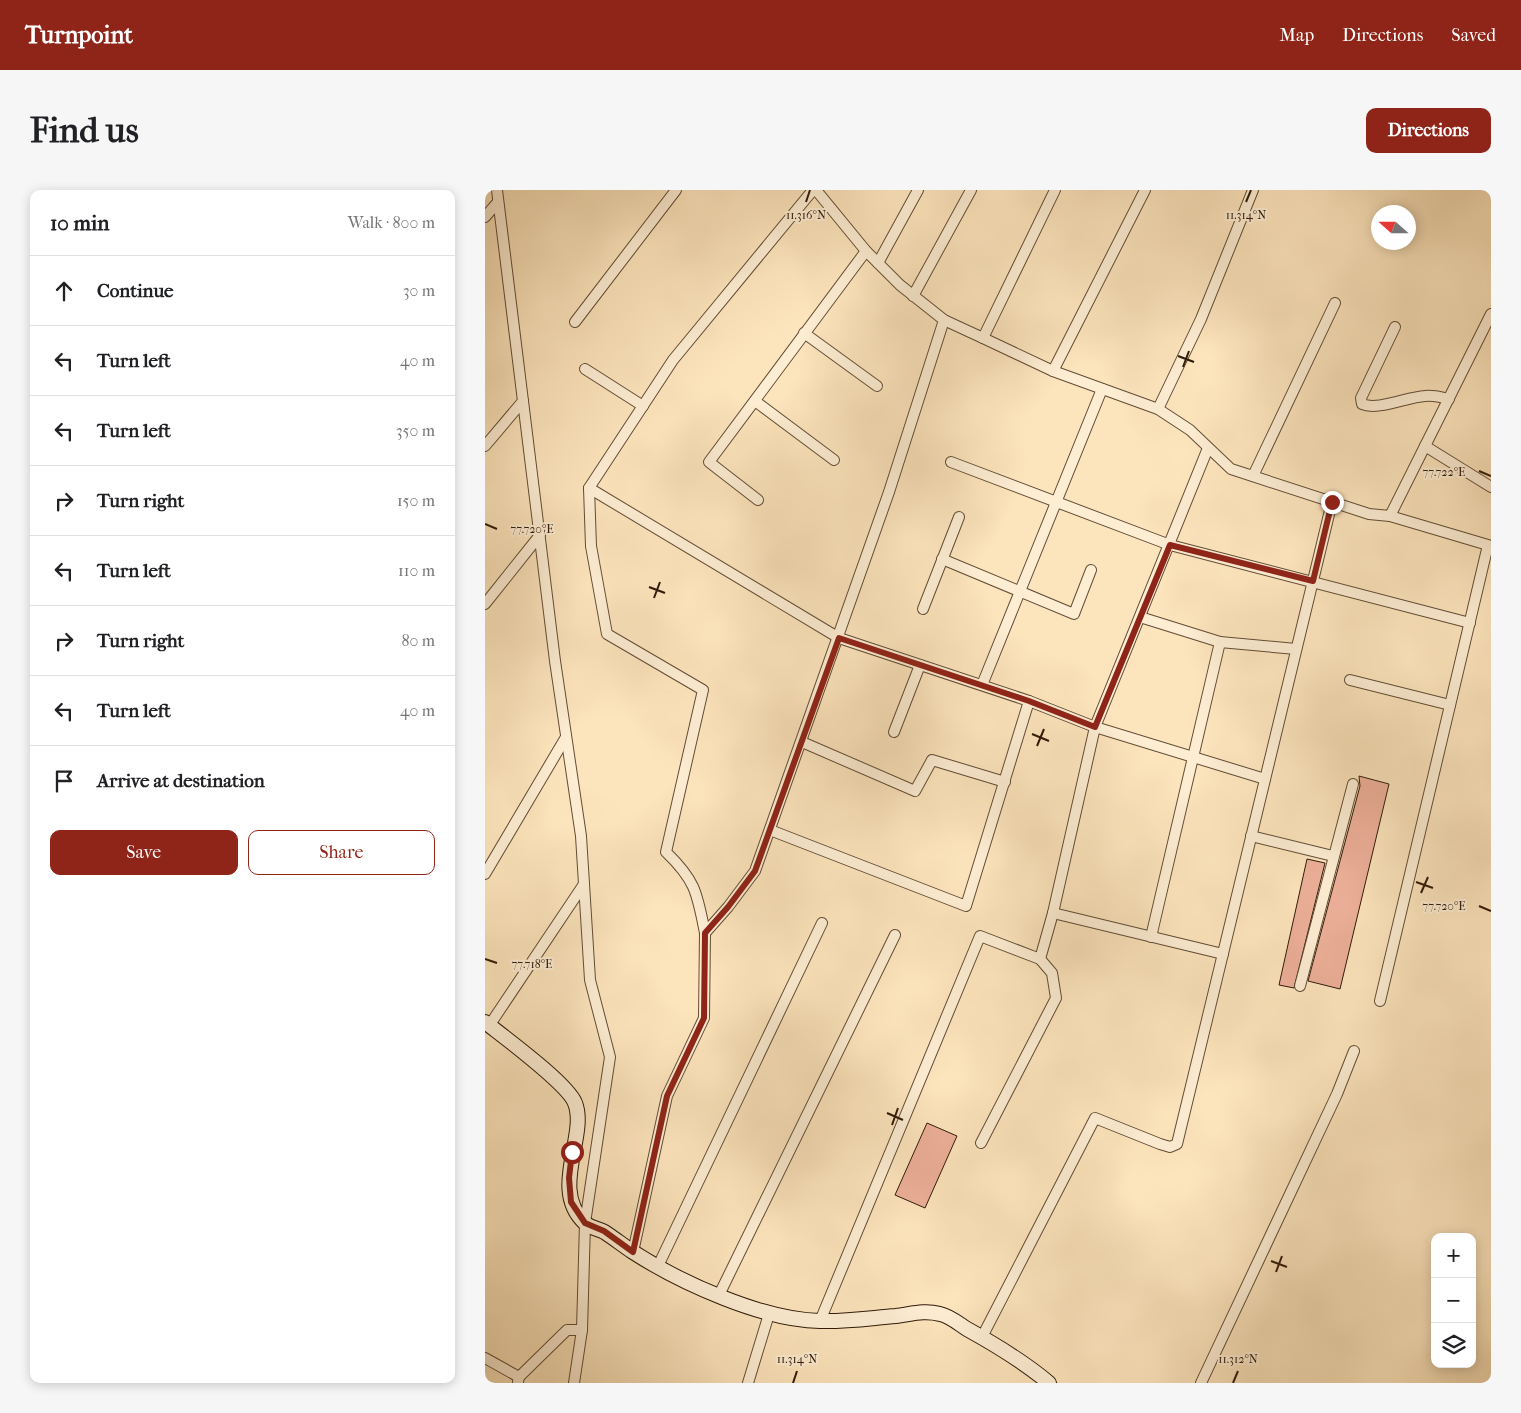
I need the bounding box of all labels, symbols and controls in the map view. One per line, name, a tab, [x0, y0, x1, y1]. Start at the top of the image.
text: Turnpoint	[25, 21, 133, 49]
text: Map	[1280, 25, 1314, 46]
text: Directions	[1342, 25, 1423, 46]
text: Saved	[1451, 25, 1496, 46]
button: Directions	[1366, 108, 1491, 153]
text: Find us	[30, 110, 139, 151]
north arrow	[1371, 205, 1416, 250]
text: 11.316°N	[786, 208, 826, 222]
text: 11.314°N	[1226, 208, 1266, 222]
text: 10 min	[50, 211, 109, 235]
text: Walk · 800 m	[348, 213, 435, 232]
icon: ahead	[50, 277, 78, 305]
text: Continue	[97, 280, 173, 302]
text: 30 m	[403, 281, 435, 300]
icon: left	[50, 347, 78, 375]
text: Turn left	[97, 350, 171, 372]
text: 40 m	[400, 351, 435, 370]
icon: left	[50, 417, 78, 445]
text: Turn left	[97, 420, 171, 442]
text: 350 m	[396, 421, 435, 440]
text: 77.722°E	[1423, 465, 1465, 479]
icon: right	[50, 487, 78, 515]
text: Turn right	[97, 490, 184, 512]
text: 150 m	[397, 491, 435, 510]
route end	[1321, 491, 1344, 514]
text: 77.720°E	[510, 522, 554, 536]
icon: left	[50, 557, 78, 585]
text: Turn left	[97, 560, 171, 582]
text: 110 m	[398, 561, 435, 580]
icon: right	[50, 627, 78, 655]
text: Turn right	[97, 630, 184, 652]
text: 80 m	[401, 631, 435, 650]
icon: left	[50, 697, 78, 725]
text: Turn left	[97, 700, 171, 722]
text: 40 m	[400, 701, 435, 720]
icon: arrive	[50, 767, 78, 795]
text: Arrive at destination	[97, 770, 265, 792]
button: Save	[50, 830, 238, 875]
button: Share	[248, 830, 435, 875]
text: 77.720°E	[1422, 899, 1466, 913]
text: 77.718°E	[512, 957, 552, 971]
route start	[561, 1141, 584, 1164]
map controls	[1431, 1233, 1476, 1368]
button: +	[1431, 1233, 1476, 1278]
button: −	[1431, 1278, 1476, 1323]
button: layers	[1431, 1323, 1476, 1368]
text: 11.314°N	[777, 1352, 817, 1366]
text: 11.312°N	[1218, 1352, 1258, 1366]

